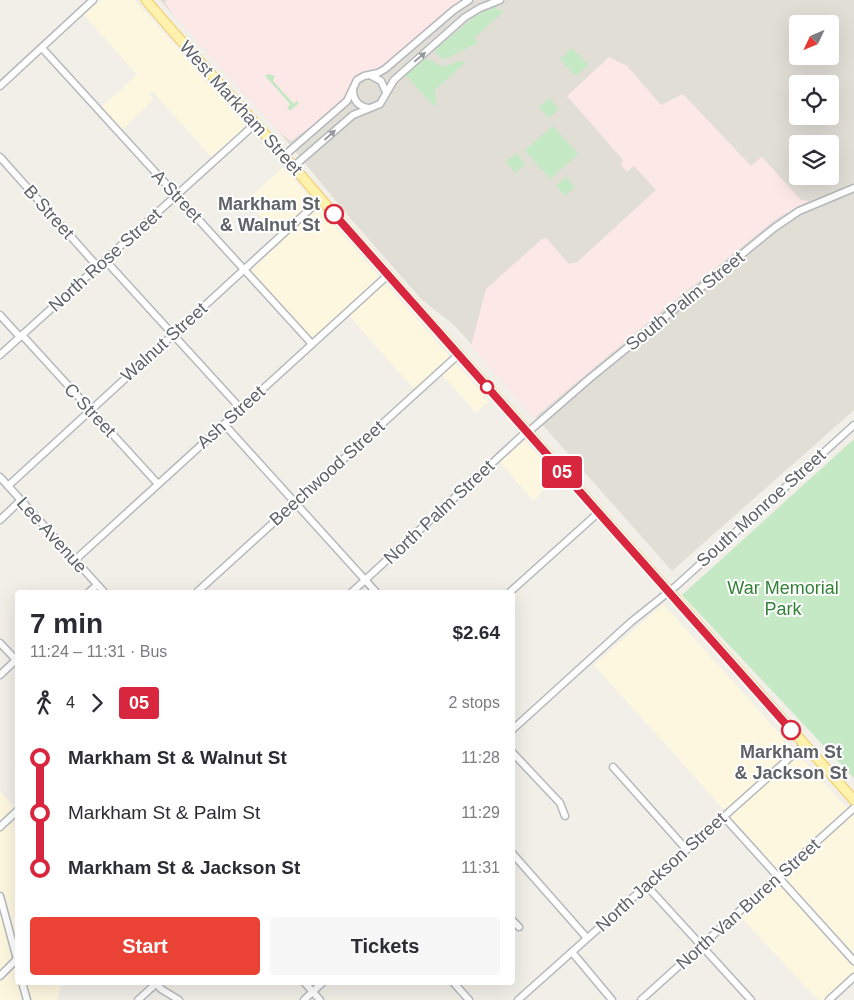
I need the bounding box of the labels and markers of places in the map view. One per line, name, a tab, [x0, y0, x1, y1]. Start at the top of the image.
place label: Markham St & Walnut St	[218, 194, 320, 235]
marker: Markham St & Walnut St	[324, 204, 344, 224]
unlabelled marker	[480, 380, 494, 394]
marker: Markham St & Jackson St	[781, 720, 801, 740]
place label: Markham St & Jackson St	[734, 742, 848, 783]

